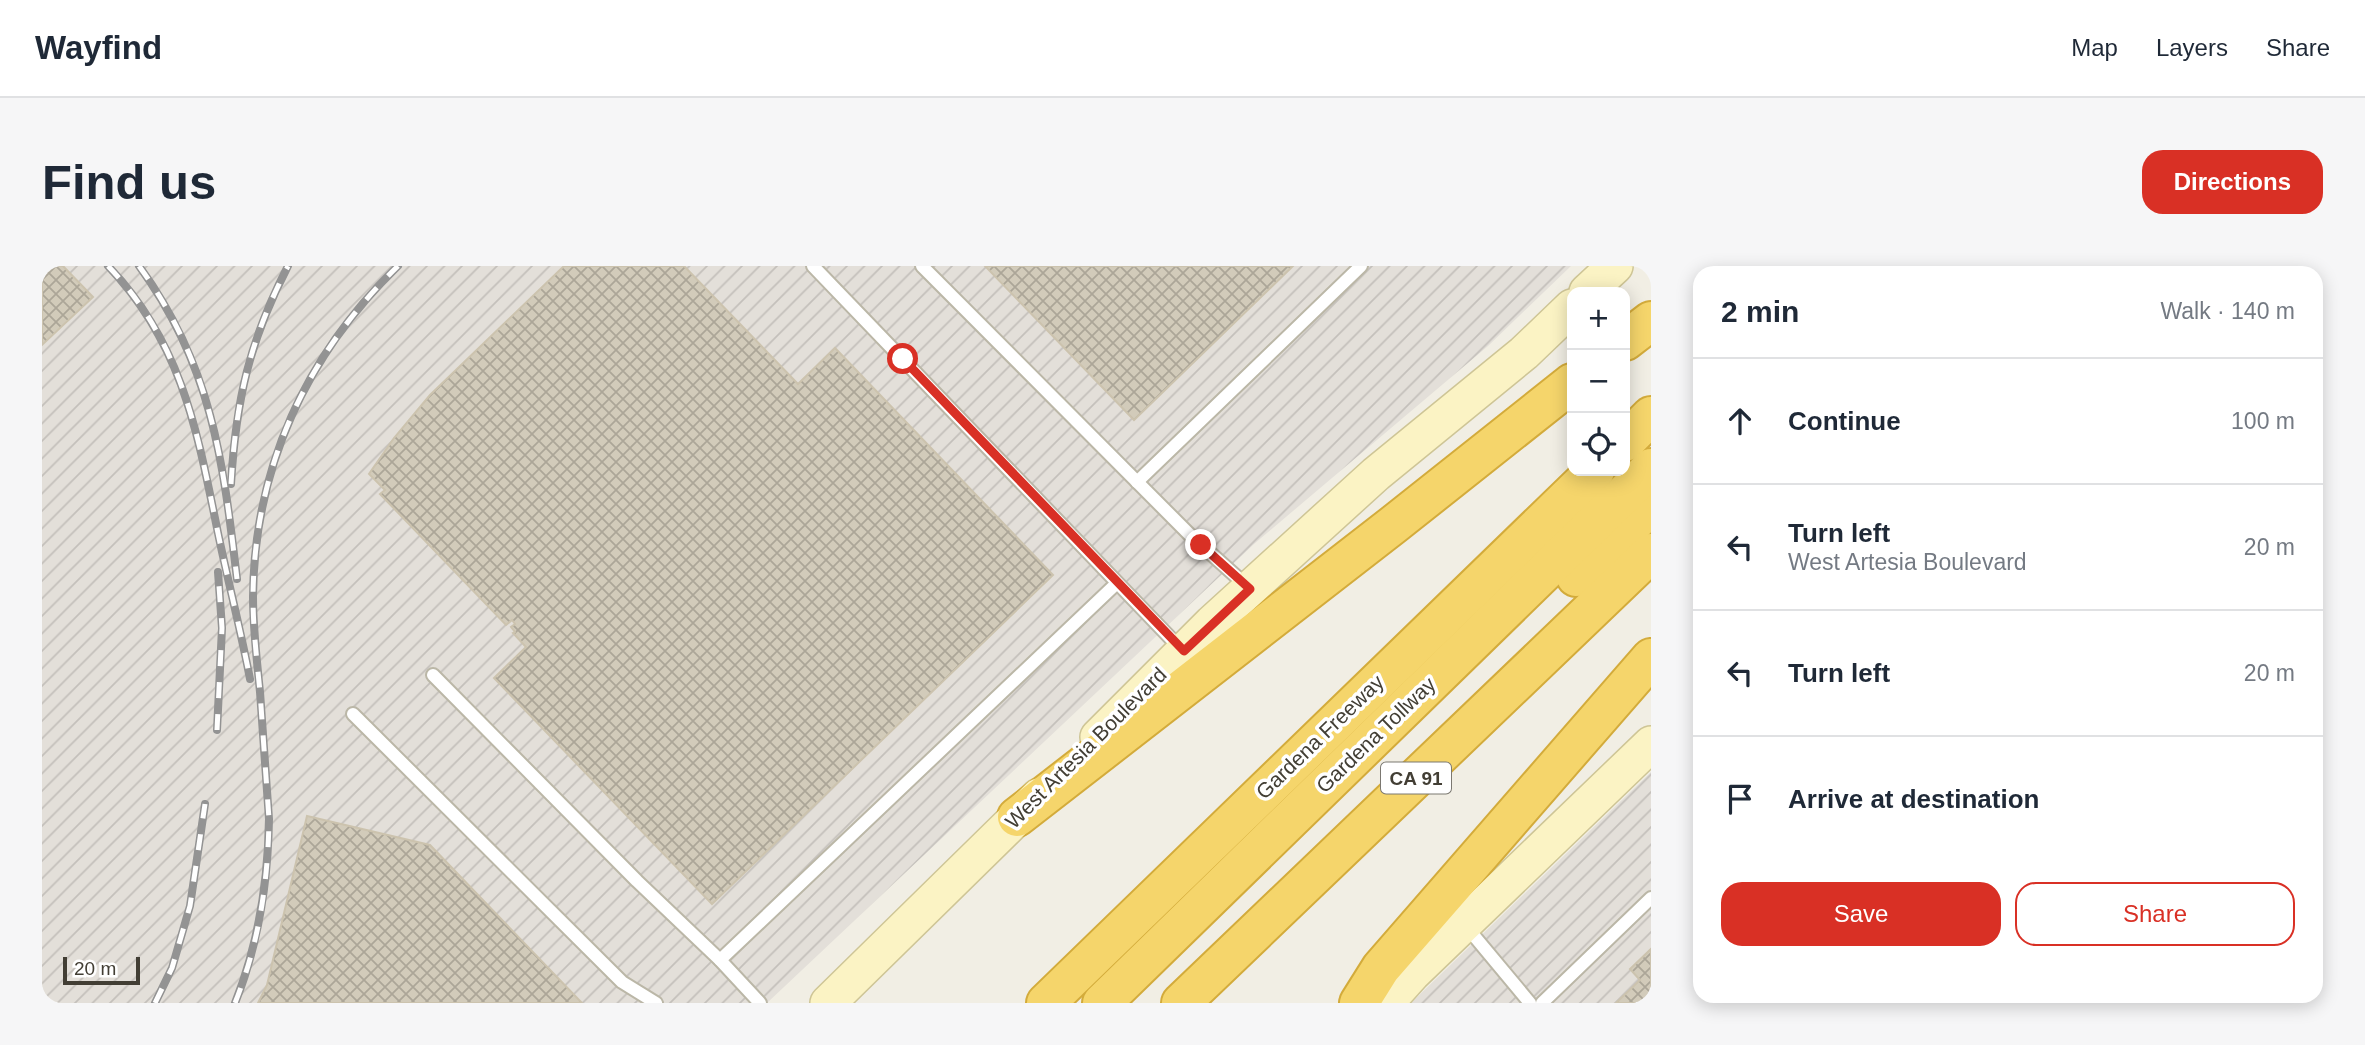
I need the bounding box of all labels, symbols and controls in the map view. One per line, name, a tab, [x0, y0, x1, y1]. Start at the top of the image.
text: Wayfind	[35, 29, 162, 66]
text: Map	[2071, 34, 2118, 61]
text: Layers	[2156, 34, 2228, 61]
text: Share	[2266, 34, 2330, 61]
button: Directions	[2142, 150, 2323, 214]
text: Find us	[42, 155, 216, 209]
map controls	[1567, 287, 1630, 476]
button: +	[1567, 287, 1630, 350]
text: 2 min	[1721, 295, 1799, 328]
text: Walk · 140 m	[2160, 298, 2295, 324]
route start	[887, 343, 918, 374]
button: −	[1567, 350, 1630, 413]
icon: ahead	[1721, 402, 1759, 440]
text: Continue	[1788, 406, 1901, 436]
text: 100 m	[2231, 408, 2295, 434]
button: locate	[1567, 413, 1630, 476]
text: Turn left	[1788, 518, 1890, 548]
icon: left	[1721, 528, 1759, 566]
route end	[1185, 529, 1216, 560]
text: 20 m	[2244, 534, 2295, 560]
text: West Artesia Boulevard	[1788, 549, 2027, 575]
icon: left	[1721, 654, 1759, 692]
text: Turn left	[1788, 658, 1890, 688]
text: 20 m	[2244, 660, 2295, 686]
street label: West Artesia Boulevard	[1000, 662, 1171, 833]
street label: Gardena Freeway	[1251, 670, 1388, 803]
street label: Gardena Tollway	[1312, 672, 1440, 797]
road number: CA 91	[1381, 762, 1451, 793]
icon: arrive	[1721, 780, 1759, 818]
text: Arrive at destination	[1788, 784, 2039, 814]
button: Save	[1721, 882, 2001, 946]
button: Share	[2015, 882, 2295, 946]
scale bar	[63, 954, 140, 986]
text: 20 m	[74, 958, 116, 979]

